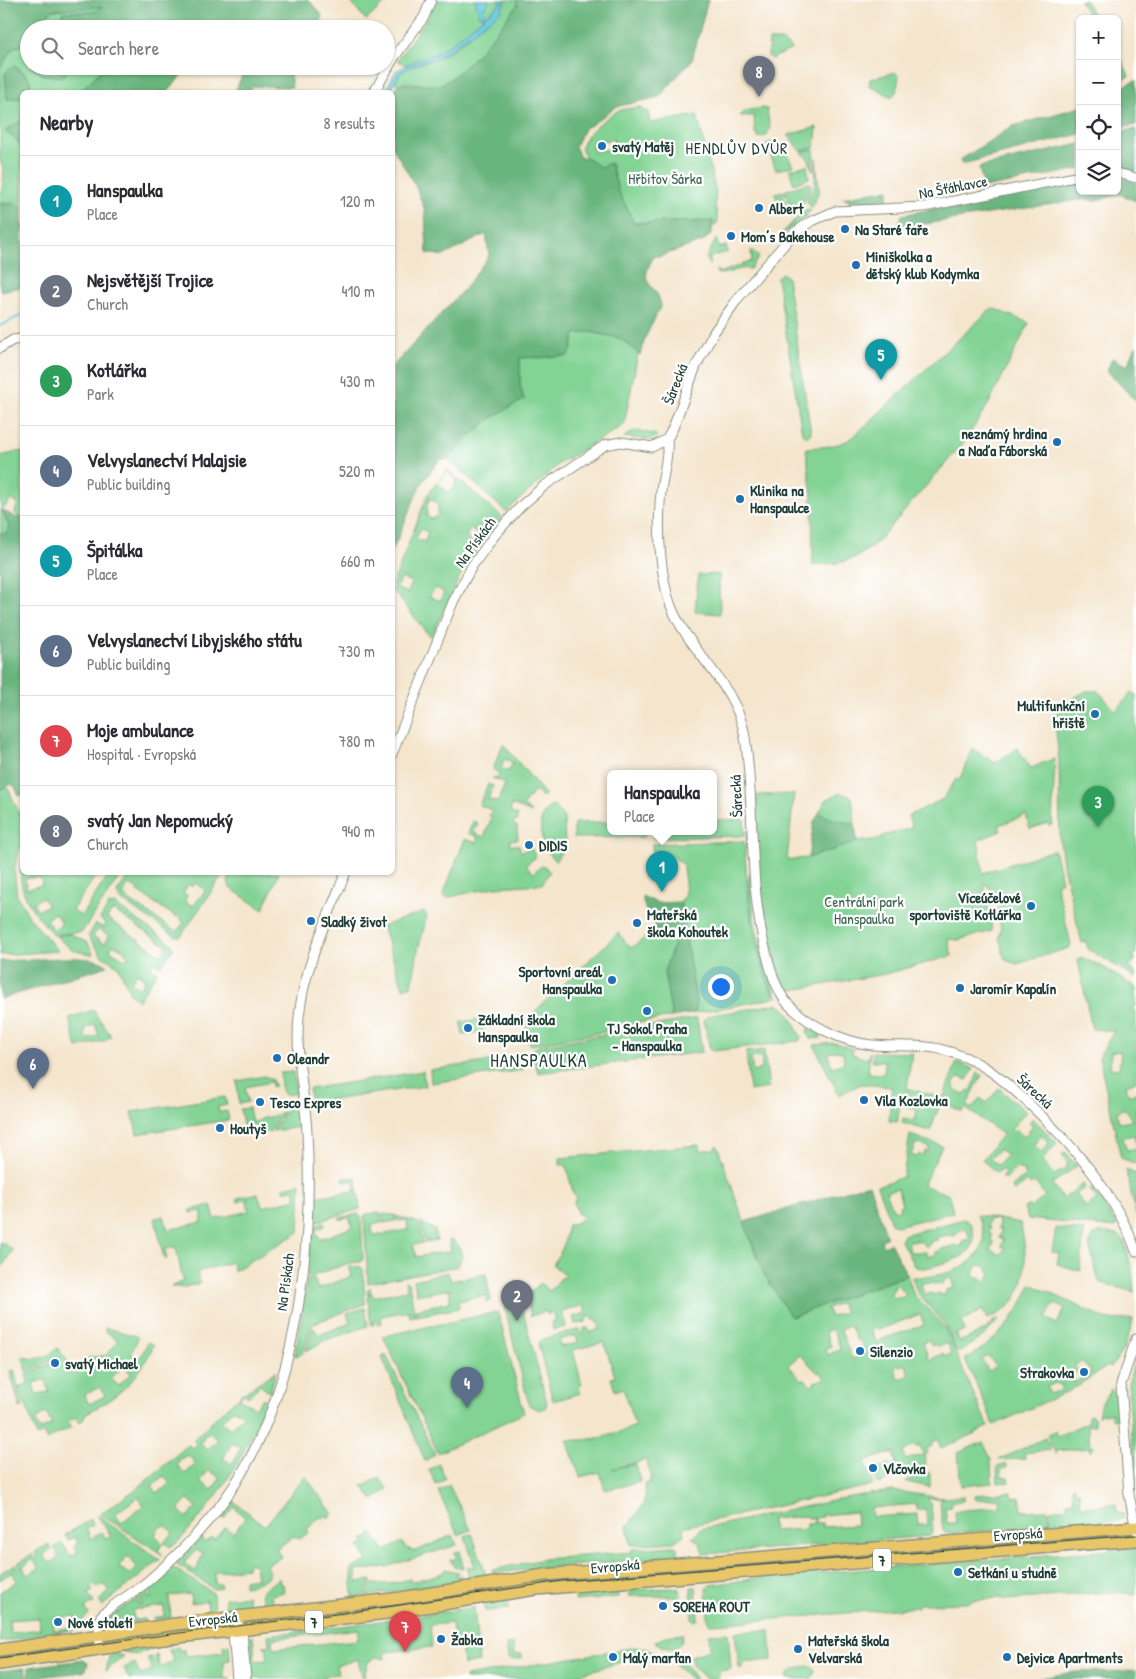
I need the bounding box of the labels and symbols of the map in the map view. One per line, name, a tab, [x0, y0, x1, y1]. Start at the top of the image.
pin: 8	[743, 56, 775, 97]
place label: svatý Matěj	[612, 136, 674, 158]
district label: HENDLŮV DVŮR	[686, 137, 788, 159]
marker: svatý Matěj	[596, 140, 608, 152]
park label: Hřbitov Šárka	[628, 168, 702, 189]
street label: Na Šťáhlavce	[917, 170, 989, 204]
place label: Albert	[769, 198, 804, 219]
marker: Albert	[753, 202, 765, 214]
place label: Na Staré faře	[855, 219, 928, 240]
marker: Na Staré faře	[839, 223, 851, 235]
place label: Mom’s Bakehouse	[741, 226, 834, 247]
marker: Mom’s Bakehouse	[725, 230, 737, 242]
place label: Miniškolka a dětský klub Kodymka	[866, 246, 979, 285]
marker: Miniškolka a dětský klub Kodymka	[850, 259, 862, 271]
pin: 5	[865, 339, 897, 380]
street label: Šárecká	[658, 360, 692, 408]
place label: neznámý hrdina a Naďa Fáborská	[959, 423, 1047, 461]
marker: neznámý hrdina a Naďa Fáborská	[1051, 436, 1063, 448]
place label: Klinika na Hanspaulce	[750, 480, 810, 519]
marker: Klinika na Hanspaulce	[734, 493, 746, 505]
street label: Na Pískách	[449, 512, 501, 572]
place label: Multifunkční hřiště	[1017, 695, 1085, 733]
marker: Multifunkční hřiště	[1089, 708, 1101, 720]
street label: Šárecká	[724, 774, 748, 818]
pin: 3	[1082, 786, 1114, 827]
place label: DIDIS	[539, 835, 567, 856]
marker: DIDIS	[523, 839, 535, 851]
pin: 1	[646, 851, 678, 892]
place label: Víceúčelové sportoviště Kotlářka	[909, 887, 1021, 926]
park label: Centrální park Hanspaulka	[824, 891, 904, 929]
marker: Víceúčelové sportoviště Kotlářka	[1025, 900, 1037, 912]
place label: Mateřská škola Kohoutek	[647, 904, 729, 942]
place label: Sladký život	[321, 911, 387, 933]
marker: Sladký život	[305, 915, 317, 927]
marker: Mateřská škola Kohoutek	[631, 917, 643, 929]
place label: Sportovní areál Hanspaulka	[519, 961, 603, 1000]
marker: Sportovní areál Hanspaulka	[606, 974, 618, 986]
your location	[708, 974, 734, 1000]
place label: Jaromír Kapalín	[970, 978, 1056, 1000]
marker: Jaromír Kapalín	[954, 982, 966, 994]
marker: TJ Sokol Praha - Hanspaulka	[641, 1005, 653, 1017]
place label: Základní škola Hanspaulka	[478, 1009, 555, 1048]
place label: TJ Sokol Praha - Hanspaulka	[606, 1018, 687, 1057]
marker: Základní škola Hanspaulka	[462, 1022, 474, 1034]
pin: 6	[17, 1048, 49, 1089]
place label: Oleandr	[287, 1048, 330, 1069]
district label: HANSPAULKA	[490, 1048, 588, 1073]
marker: Oleandr	[271, 1052, 283, 1064]
street label: Šárecká	[1012, 1069, 1058, 1113]
place label: Vila Kozlovka	[874, 1090, 948, 1111]
place label: Tesco Expres	[269, 1092, 342, 1114]
marker: Vila Kozlovka	[858, 1094, 870, 1106]
marker: Tesco Expres	[254, 1096, 266, 1108]
place label: Houtyš	[230, 1118, 267, 1140]
marker: Houtyš	[214, 1122, 226, 1134]
street label: Na Pískách	[271, 1252, 299, 1312]
pin: 2	[501, 1280, 533, 1321]
place label: Silenzio	[870, 1341, 913, 1362]
marker: Silenzio	[854, 1345, 866, 1357]
place label: svatý Michael	[65, 1353, 139, 1375]
marker: svatý Michael	[49, 1357, 61, 1369]
place label: Strakovka	[1020, 1362, 1074, 1383]
marker: Strakovka	[1078, 1366, 1090, 1378]
pin: 4	[451, 1367, 483, 1408]
place label: Vlčovka	[883, 1458, 926, 1479]
marker: Vlčovka	[867, 1462, 879, 1474]
street label: Evropská	[993, 1522, 1043, 1546]
road number: 7	[873, 1548, 891, 1572]
street label: Evropská	[590, 1553, 640, 1579]
place label: Setkání u studně	[968, 1562, 1057, 1583]
marker: Setkání u studně	[952, 1566, 964, 1578]
place label: SOREHA ROUT	[673, 1596, 751, 1617]
marker: SOREHA ROUT	[657, 1600, 669, 1612]
street label: Evropská	[188, 1606, 238, 1632]
road number: 7	[305, 1610, 323, 1634]
pin: 7	[389, 1611, 421, 1652]
place label: Nové století	[68, 1612, 133, 1633]
marker: Nové století	[52, 1616, 64, 1628]
place label: Žabka	[451, 1629, 483, 1650]
place label: Mateřská škola Velvarská	[808, 1630, 889, 1668]
marker: Žabka	[435, 1633, 447, 1645]
marker: Mateřská škola Velvarská	[792, 1643, 804, 1655]
place label: Malý marťan	[623, 1647, 691, 1669]
place label: Dejvice Apartments	[1017, 1647, 1123, 1669]
marker: Malý marťan	[607, 1651, 619, 1663]
marker: Dejvice Apartments	[1001, 1651, 1013, 1663]

